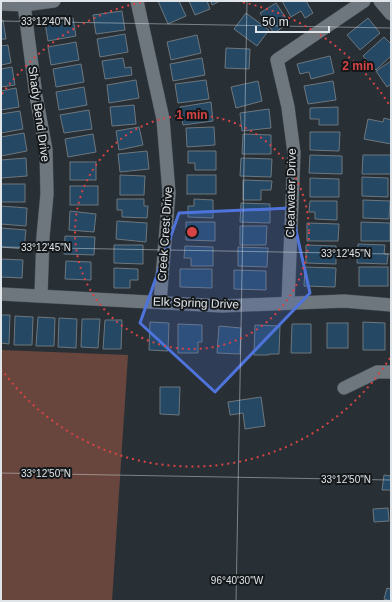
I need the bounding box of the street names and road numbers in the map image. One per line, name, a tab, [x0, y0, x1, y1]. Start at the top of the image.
street label: Shady Bend Drive	[25, 65, 53, 163]
street label: Clearwater Drive	[283, 148, 299, 238]
street label: Creek Crest Drive	[155, 186, 175, 282]
street label: Elk Spring Drive	[153, 295, 240, 312]

